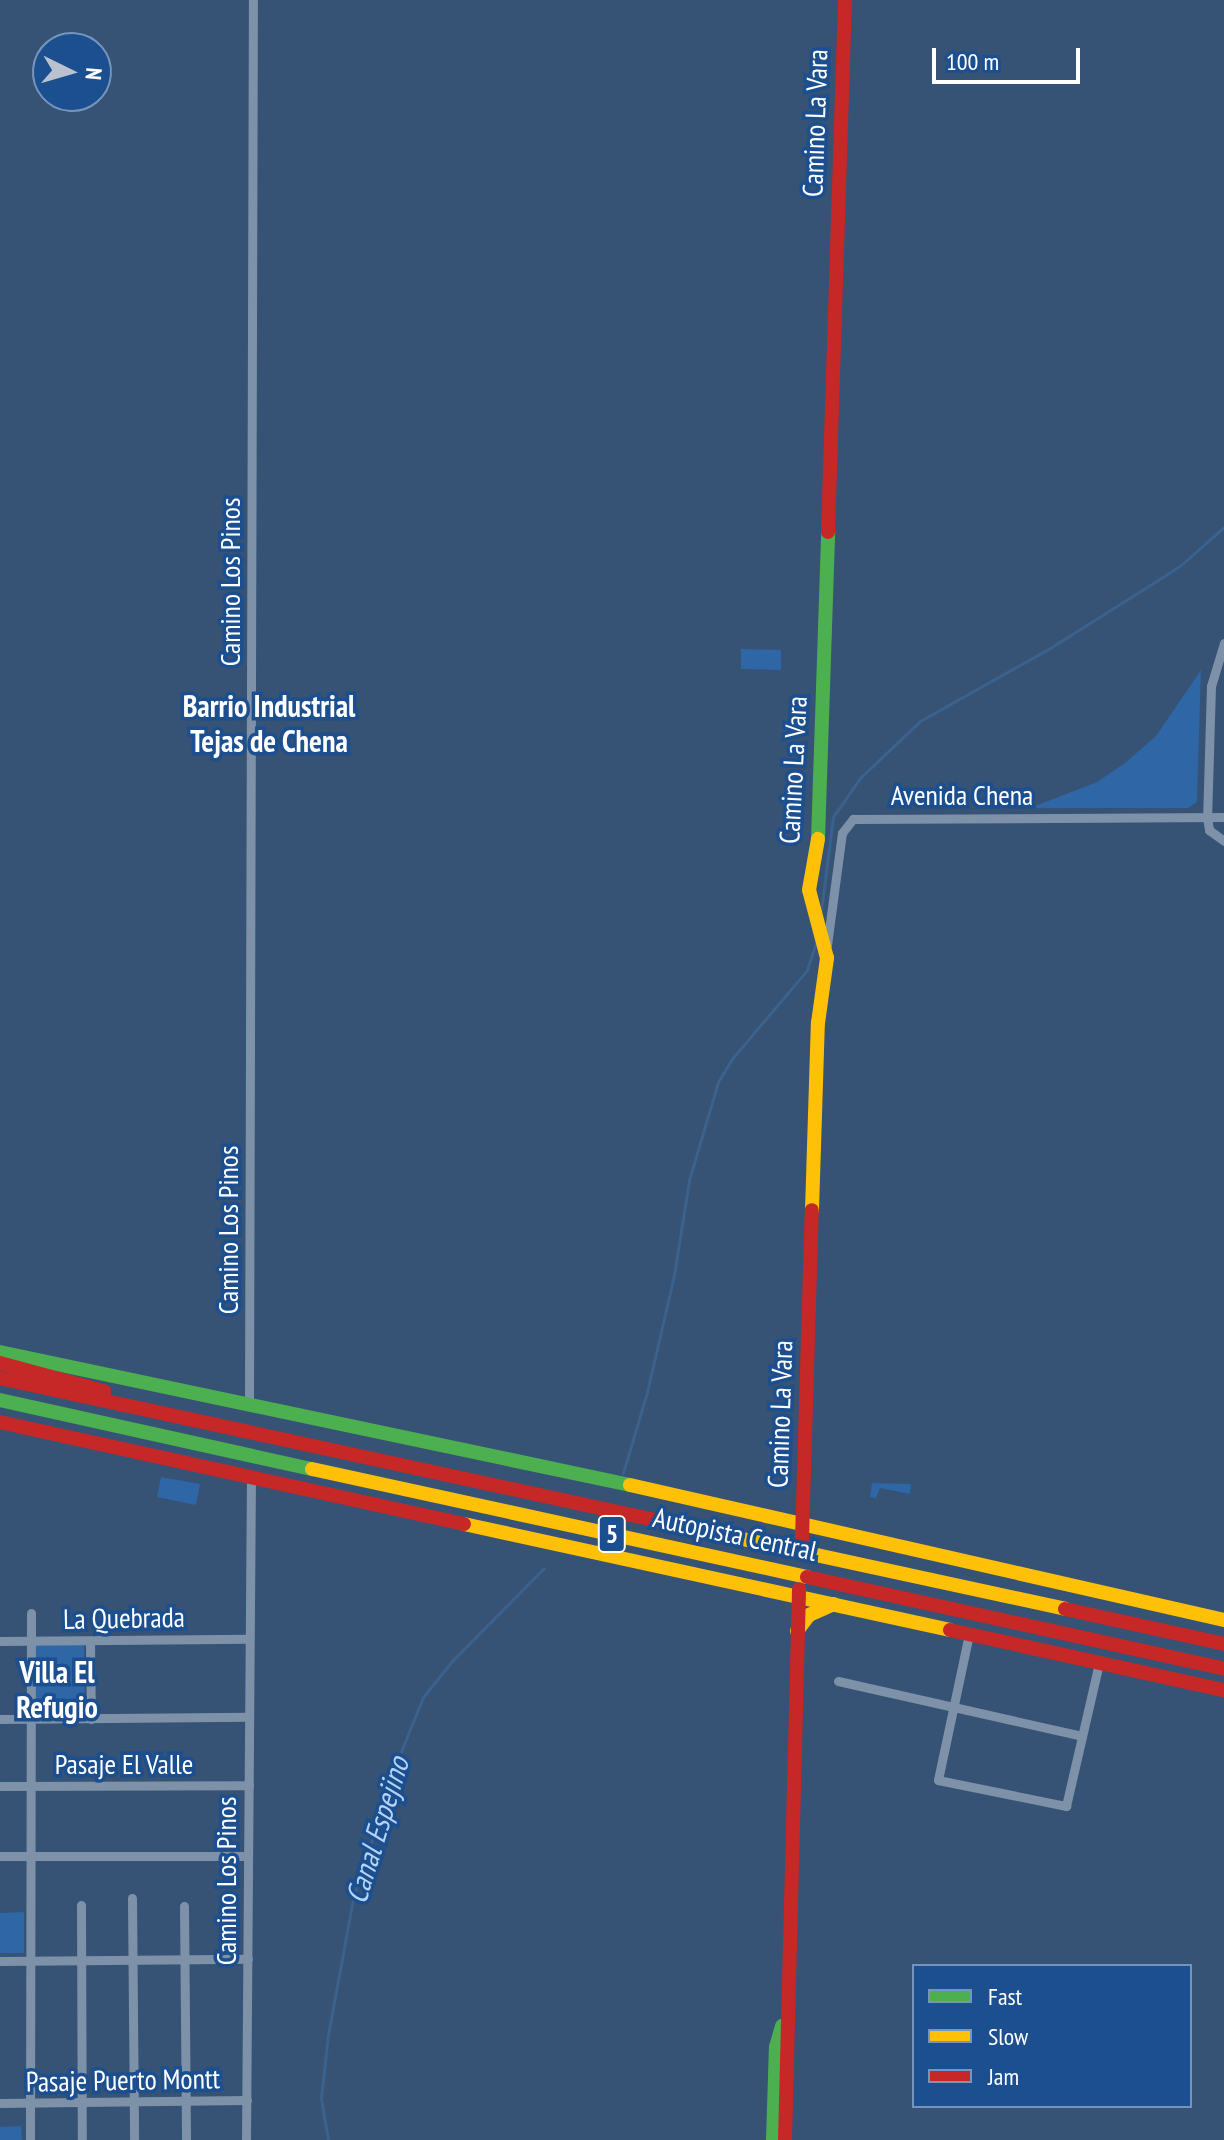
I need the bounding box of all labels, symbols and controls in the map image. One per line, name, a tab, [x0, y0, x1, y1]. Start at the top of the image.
north arrow	[32, 32, 112, 112]
scale bar	[936, 32, 1084, 82]
text: 100 m	[946, 46, 999, 77]
street label: Camino La Vara	[796, 48, 834, 198]
text: N	[79, 67, 108, 81]
street label: Camino Los Pinos	[213, 498, 247, 666]
district label: Barrio Industrial Tejas de Chena	[183, 688, 355, 758]
street label: Camino La Vara	[772, 695, 814, 845]
street label: Avenida Chena	[891, 778, 1033, 812]
street label: Camino Los Pinos	[211, 1146, 245, 1314]
street label: Camino La Vara	[761, 1339, 799, 1489]
street label: Autopista Central	[650, 1500, 820, 1568]
road number: 5	[596, 1512, 628, 1556]
street label: La Quebrada	[63, 1600, 185, 1636]
district label: Villa El Refugio	[16, 1654, 98, 1724]
street label: Pasaje El Valle	[54, 1747, 194, 1781]
water label: Canal Espejino	[338, 1752, 416, 1908]
street label: Camino Los Pinos	[209, 1797, 243, 1965]
legend	[912, 1964, 1192, 2108]
text: Fast	[988, 1981, 1022, 2012]
text: Slow	[988, 2021, 1028, 2052]
text: Jam	[988, 2061, 1019, 2092]
street label: Pasaje Puerto Montt	[26, 2062, 220, 2098]

